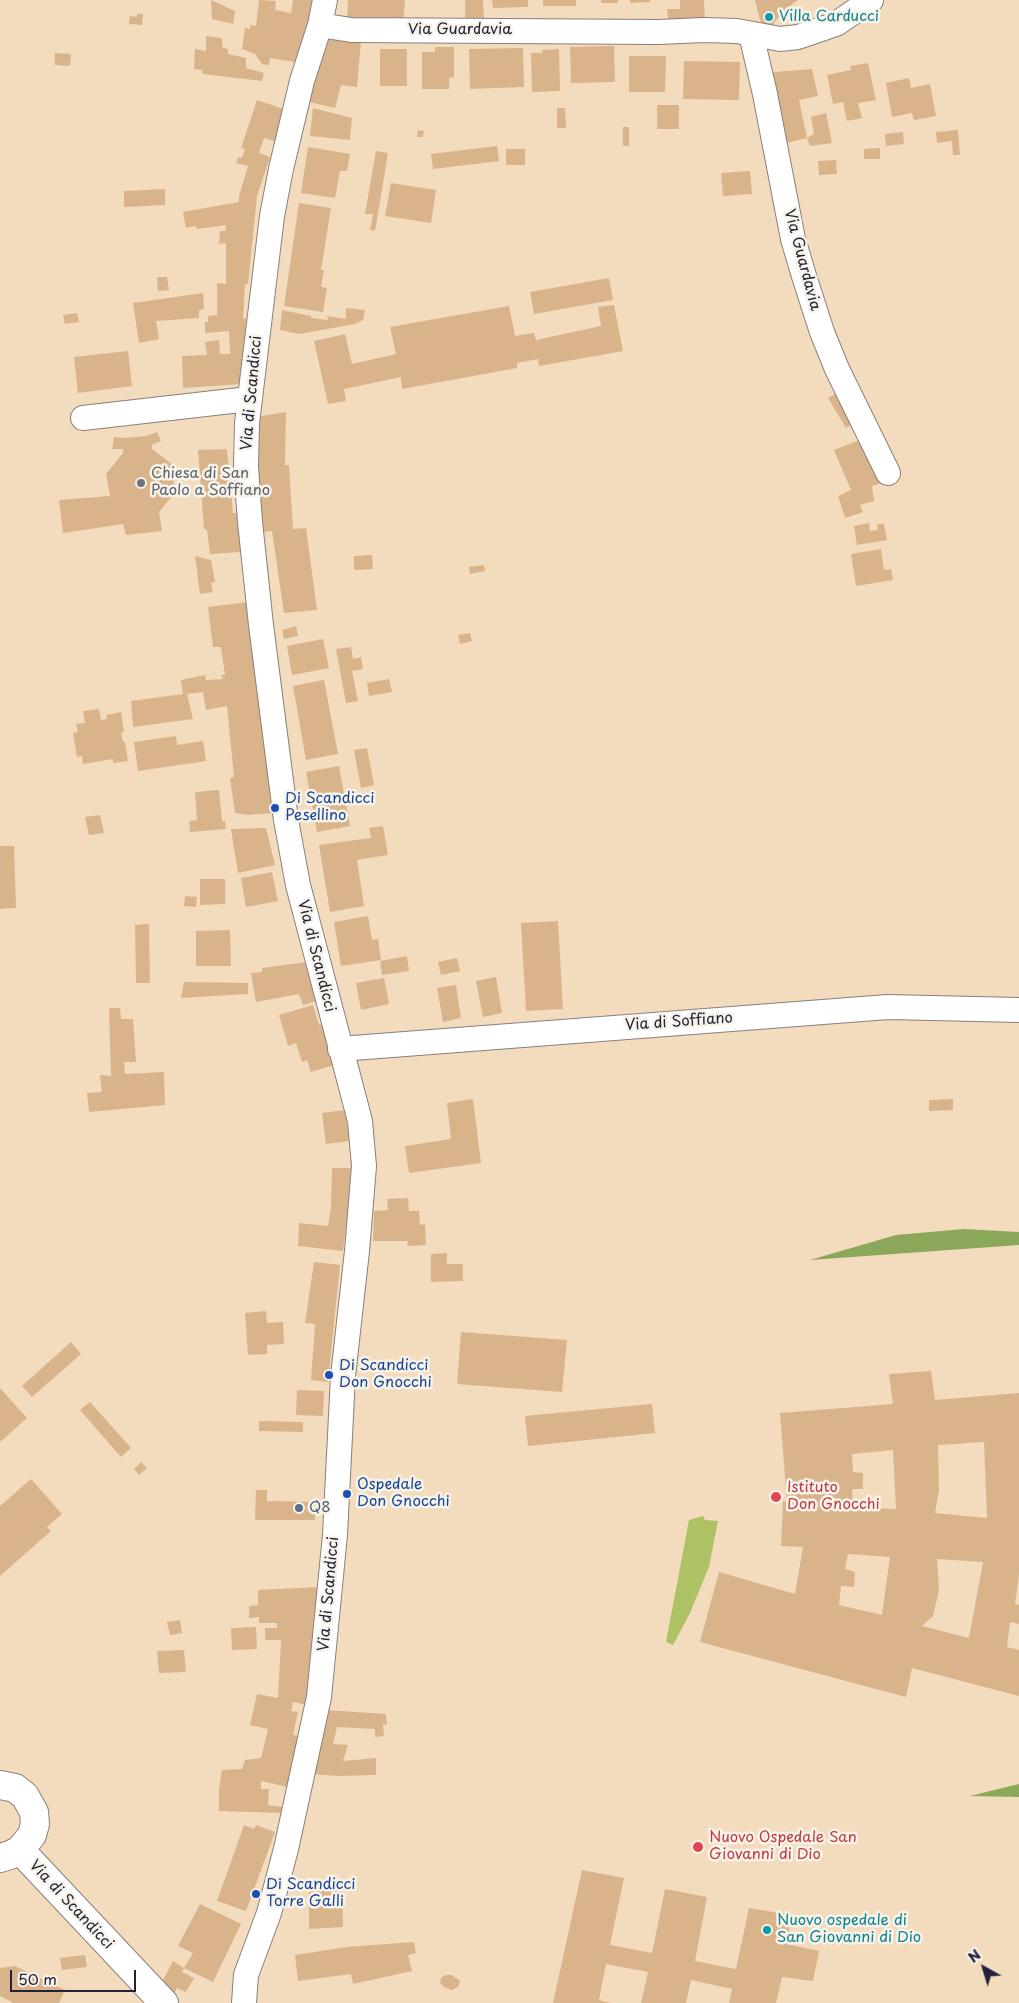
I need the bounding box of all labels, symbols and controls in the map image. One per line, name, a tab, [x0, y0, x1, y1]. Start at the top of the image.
place label: Villa Carducci	[779, 8, 879, 26]
marker: Villa Carducci	[763, 11, 775, 23]
street label: Via Guardavia	[408, 21, 512, 39]
street label: Via Guardavia	[780, 207, 824, 313]
street label: Via di Scandicci	[238, 335, 266, 451]
place label: Chiesa di San Paolo a Soffiano	[151, 465, 270, 500]
marker: Chiesa di San Paolo a Soffiano	[135, 477, 147, 489]
place label: Di Scandicci Pesellino	[285, 790, 375, 825]
marker: Di Scandicci Pesellino	[269, 802, 281, 814]
street label: Via di Scandicci	[293, 898, 339, 1014]
street label: Via di Soffiano	[625, 1009, 733, 1035]
place label: Di Scandicci Don Gnocchi	[339, 1357, 432, 1392]
marker: Di Scandicci Don Gnocchi	[323, 1369, 335, 1381]
place label: Ospedale Don Gnocchi	[357, 1476, 450, 1511]
place label: Istituto Don Gnocchi	[787, 1479, 880, 1514]
marker: Ospedale Don Gnocchi	[341, 1488, 353, 1500]
marker: Istituto Don Gnocchi	[769, 1490, 783, 1504]
place label: Q8	[309, 1499, 331, 1517]
marker: Q8	[293, 1502, 305, 1514]
street label: Via di Scandicci	[315, 1536, 343, 1652]
place label: Nuovo Ospedale San Giovanni di Dio	[709, 1829, 857, 1864]
marker: Nuovo Ospedale San Giovanni di Dio	[691, 1840, 705, 1854]
street label: Via di Scandicci	[25, 1857, 117, 1953]
place label: Di Scandicci Torre Galli	[266, 1876, 356, 1911]
marker: Di Scandicci Torre Galli	[250, 1888, 262, 1900]
place label: Nuovo ospedale di San Giovanni di Dio	[777, 1912, 921, 1947]
marker: Nuovo ospedale di San Giovanni di Dio	[761, 1924, 773, 1936]
north arrow	[959, 1943, 1009, 1993]
text: N	[963, 1944, 985, 1968]
scale bar	[12, 1960, 139, 1992]
text: 50 m	[18, 1967, 57, 1990]

